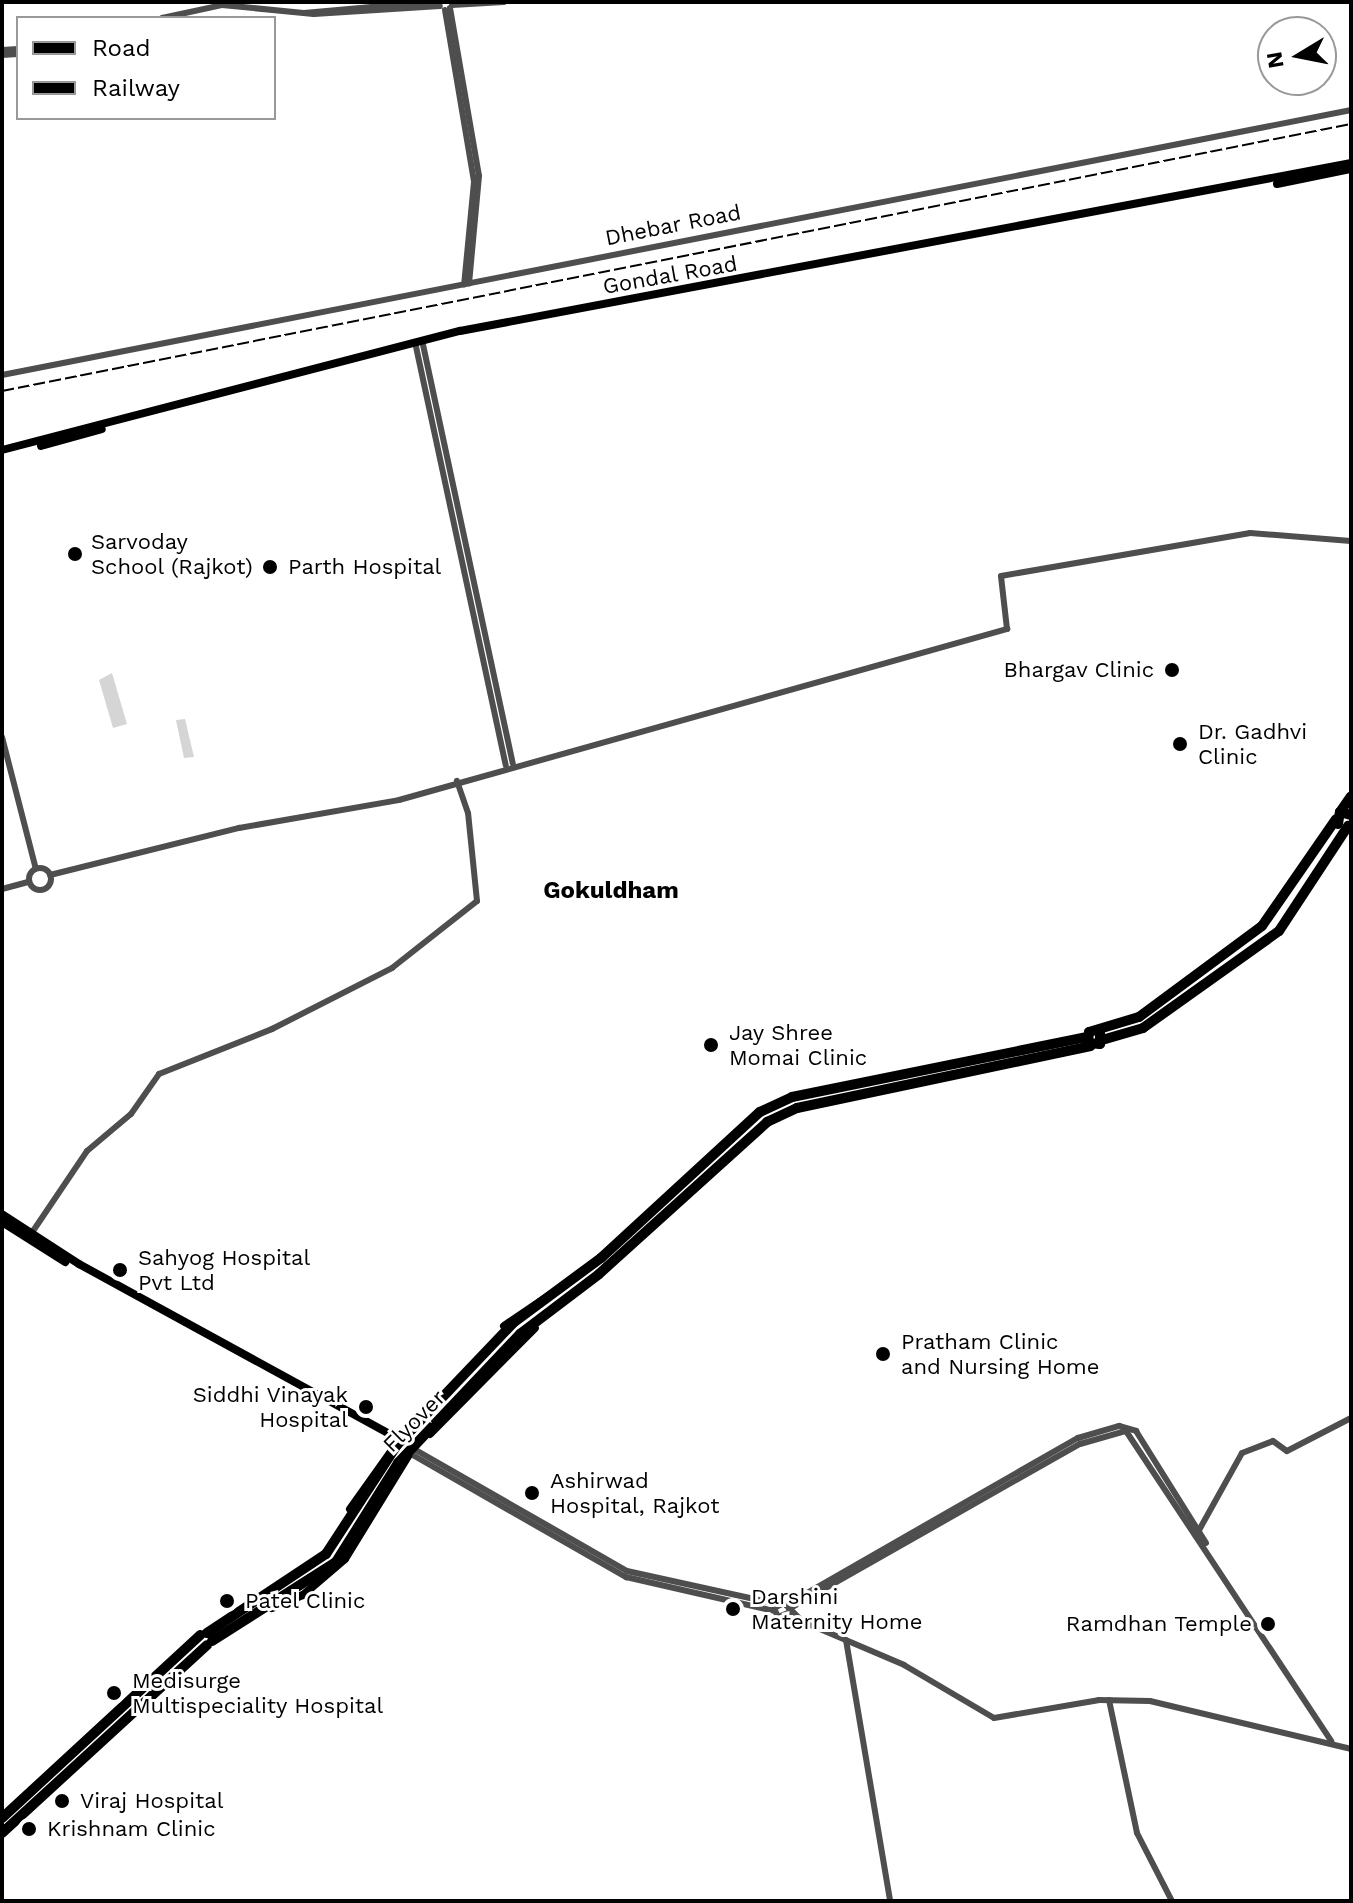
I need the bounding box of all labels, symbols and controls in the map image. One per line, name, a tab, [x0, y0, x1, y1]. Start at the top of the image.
legend	[16, 16, 276, 120]
north arrow	[1257, 16, 1337, 96]
text: Road	[92, 34, 151, 62]
text: N	[1261, 50, 1289, 70]
text: Railway	[92, 74, 180, 102]
street label: Dhebar Road	[603, 199, 743, 251]
street label: Gondal Road	[600, 250, 740, 300]
place label: Sarvoday School (Rajkot)	[91, 528, 254, 580]
marker: Sarvoday School (Rajkot)	[66, 545, 84, 563]
place label: Parth Hospital	[288, 554, 441, 580]
marker: Parth Hospital	[259, 556, 281, 578]
place label: Bhargav Clinic	[1003, 657, 1154, 683]
marker: Bhargav Clinic	[1161, 659, 1183, 681]
place label: Dr. Gadhvi Clinic	[1198, 718, 1307, 770]
marker: Dr. Gadhvi Clinic	[1169, 733, 1191, 755]
district label: Gokuldham	[543, 877, 679, 905]
place label: Jay Shree Momai Clinic	[729, 1019, 867, 1070]
marker: Jay Shree Momai Clinic	[700, 1034, 722, 1056]
place label: Sahyog Hospital Pvt Ltd	[138, 1244, 310, 1296]
marker: Sahyog Hospital Pvt Ltd	[109, 1259, 131, 1281]
place label: Pratham Clinic and Nursing Home	[901, 1328, 1100, 1380]
marker: Pratham Clinic and Nursing Home	[872, 1343, 894, 1365]
place label: Siddhi Vinayak Hospital	[192, 1381, 348, 1432]
street label: Flyover	[377, 1384, 451, 1458]
marker: Siddhi Vinayak Hospital	[355, 1396, 377, 1418]
place label: Ashirwad Hospital, Rajkot	[550, 1467, 719, 1518]
marker: Ashirwad Hospital, Rajkot	[521, 1482, 543, 1504]
place label: Darshini Maternity Home	[751, 1583, 923, 1634]
place label: Patel Clinic	[245, 1588, 366, 1614]
marker: Patel Clinic	[216, 1590, 238, 1612]
marker: Darshini Maternity Home	[722, 1598, 744, 1620]
place label: Ramdhan Temple	[1065, 1611, 1252, 1637]
marker: Ramdhan Temple	[1259, 1615, 1277, 1633]
place label: Medisurge Multispeciality Hospital	[132, 1667, 384, 1718]
marker: Medisurge Multispeciality Hospital	[103, 1682, 125, 1704]
place label: Viraj Hospital	[80, 1788, 223, 1814]
marker: Viraj Hospital	[51, 1790, 73, 1812]
place label: Krishnam Clinic	[47, 1816, 215, 1842]
marker: Krishnam Clinic	[18, 1818, 40, 1840]

